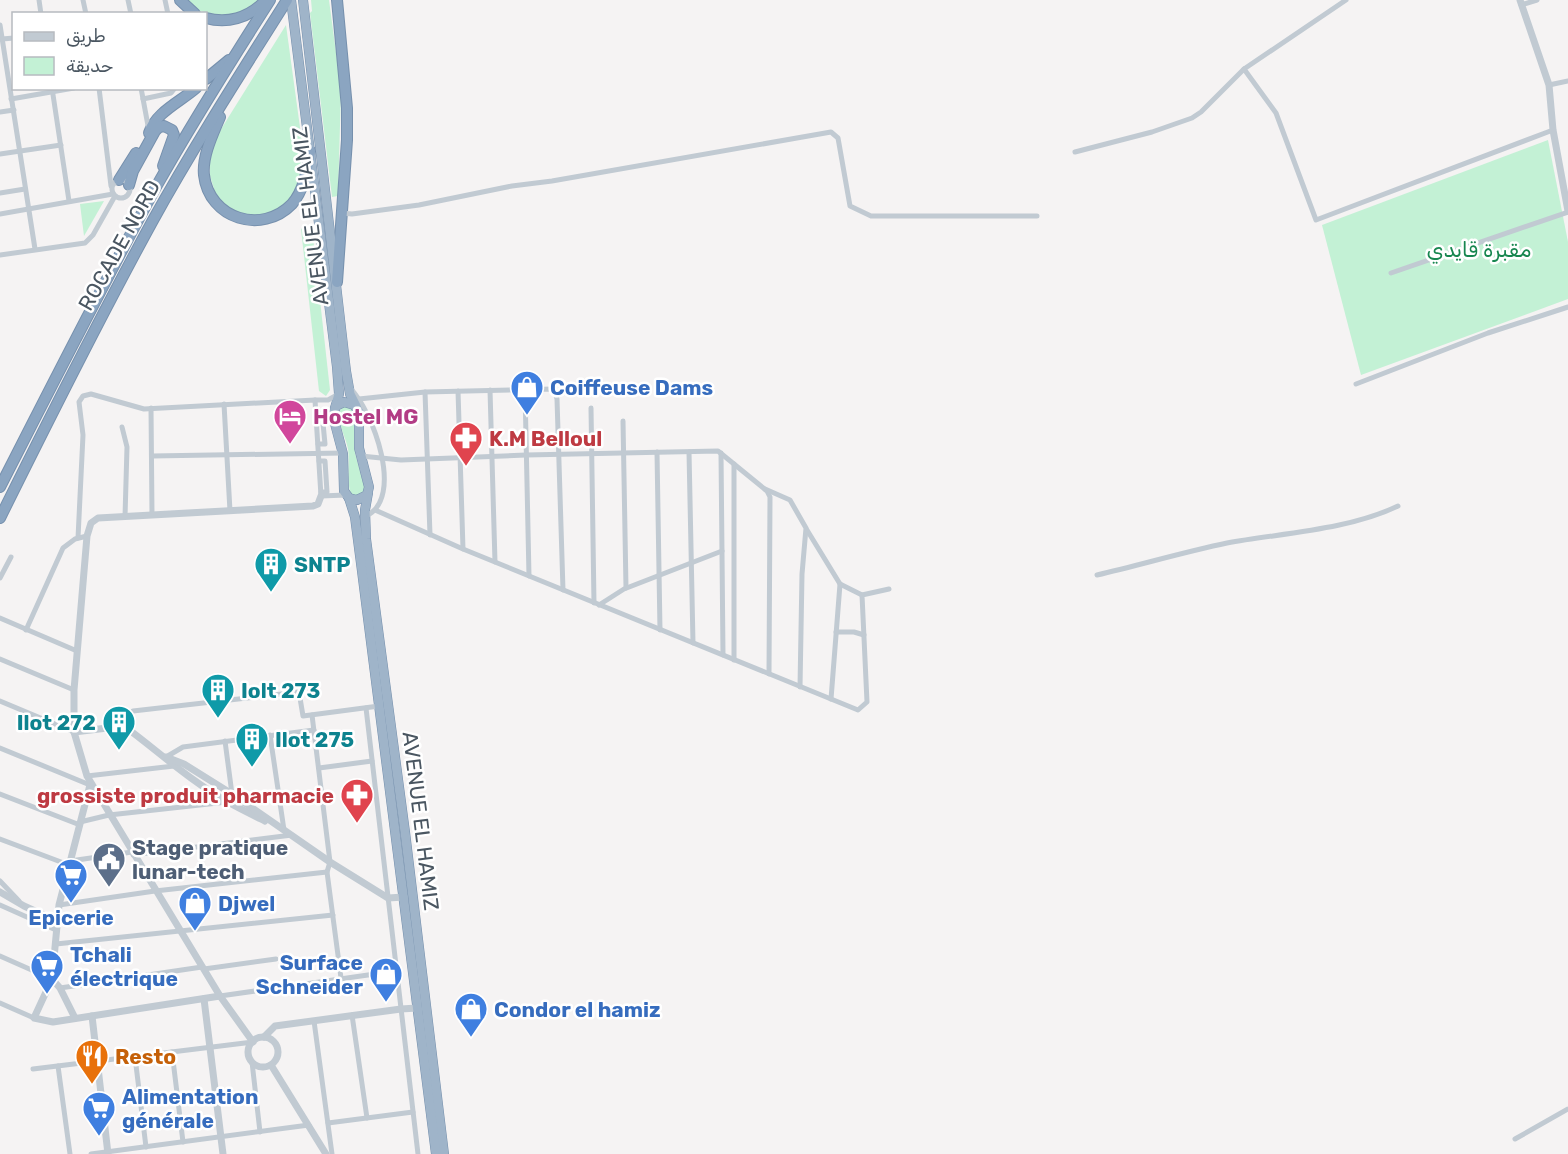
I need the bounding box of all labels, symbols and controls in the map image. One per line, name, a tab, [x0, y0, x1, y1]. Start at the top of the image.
legend	[12, 12, 207, 90]
text: طريق	[66, 25, 106, 47]
text: حديقة	[66, 55, 113, 77]
street label: AVENUE EL HAMIZ	[287, 125, 333, 307]
street label: ROCADE NORD	[73, 175, 165, 315]
park label: مقبرة قايدي	[1427, 237, 1531, 264]
shop icon: Coiffeuse Dams	[509, 369, 545, 416]
place label: Coiffeuse Dams	[550, 375, 713, 400]
hotel icon: Hostel MG	[272, 398, 308, 445]
place label: Hostel MG	[313, 404, 418, 429]
pharmacy icon: K.M Belloul	[448, 420, 484, 467]
place label: K.M Belloul	[489, 426, 602, 451]
building icon: SNTP	[253, 546, 289, 593]
place label: SNTP	[294, 552, 350, 577]
building icon: Iolt 273	[200, 672, 236, 719]
place label: Iolt 273	[241, 678, 320, 703]
building icon: Ilot 272	[101, 704, 137, 751]
place label: Ilot 272	[17, 710, 96, 735]
building icon: Ilot 275	[234, 721, 270, 768]
place label: Ilot 275	[275, 727, 354, 752]
street label: AVENUE EL HAMIZ	[398, 730, 444, 912]
pharmacy icon: grossiste produit pharmacie	[339, 777, 375, 824]
place label: grossiste produit pharmacie	[37, 783, 334, 808]
place label: Stage pratique lunar-tech	[132, 835, 288, 884]
public building icon: Stage pratique lunar-tech	[91, 841, 127, 888]
supermarket icon: Epicerie	[53, 857, 89, 904]
shop icon: Djwel	[177, 885, 213, 932]
place label: Djwel	[218, 891, 275, 916]
place label: Epicerie	[28, 905, 114, 930]
place label: Tchali électrique	[70, 942, 178, 991]
supermarket icon: Tchali électrique	[29, 948, 65, 995]
place label: Surface Schneider	[256, 950, 363, 999]
shop icon: Surface Schneider	[368, 956, 404, 1003]
shop icon: Condor el hamiz	[453, 991, 489, 1038]
place label: Condor el hamiz	[494, 997, 661, 1022]
restaurant icon: Resto	[74, 1038, 110, 1085]
place label: Resto	[115, 1044, 176, 1069]
place label: Alimentation générale	[122, 1084, 258, 1133]
supermarket icon: Alimentation générale	[81, 1090, 117, 1137]

